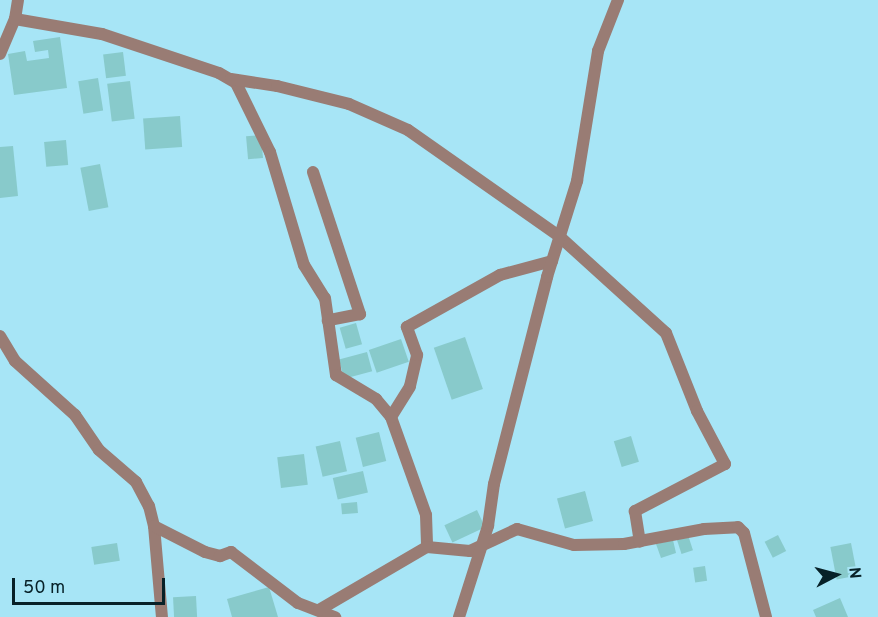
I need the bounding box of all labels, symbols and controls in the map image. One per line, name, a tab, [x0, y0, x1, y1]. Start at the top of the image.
north arrow	[806, 545, 866, 605]
scale bar	[15, 566, 168, 604]
text: N	[843, 566, 864, 580]
text: 50 m	[23, 577, 65, 600]

